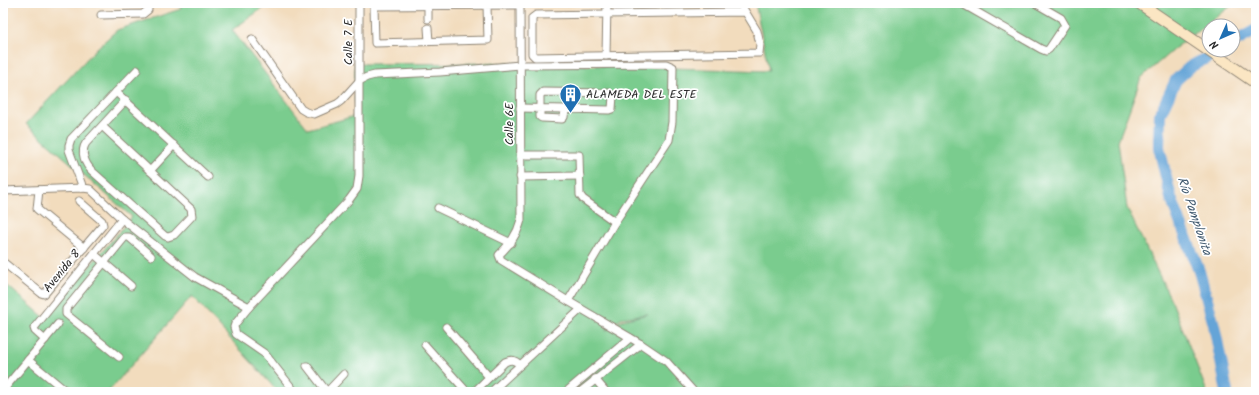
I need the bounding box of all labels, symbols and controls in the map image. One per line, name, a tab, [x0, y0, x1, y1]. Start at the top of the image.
street label: Calle 7 E	[339, 18, 358, 65]
north arrow	[1201, 18, 1241, 58]
text: N	[1206, 36, 1223, 53]
building icon: ALAMEDA DEL ESTE	[558, 81, 584, 114]
place label: ALAMEDA DEL ESTE	[586, 85, 697, 104]
street label: Calle 6E	[500, 102, 519, 145]
water label: Río Pamplonita	[1171, 174, 1218, 259]
street label: Avenida 8	[39, 245, 86, 297]

